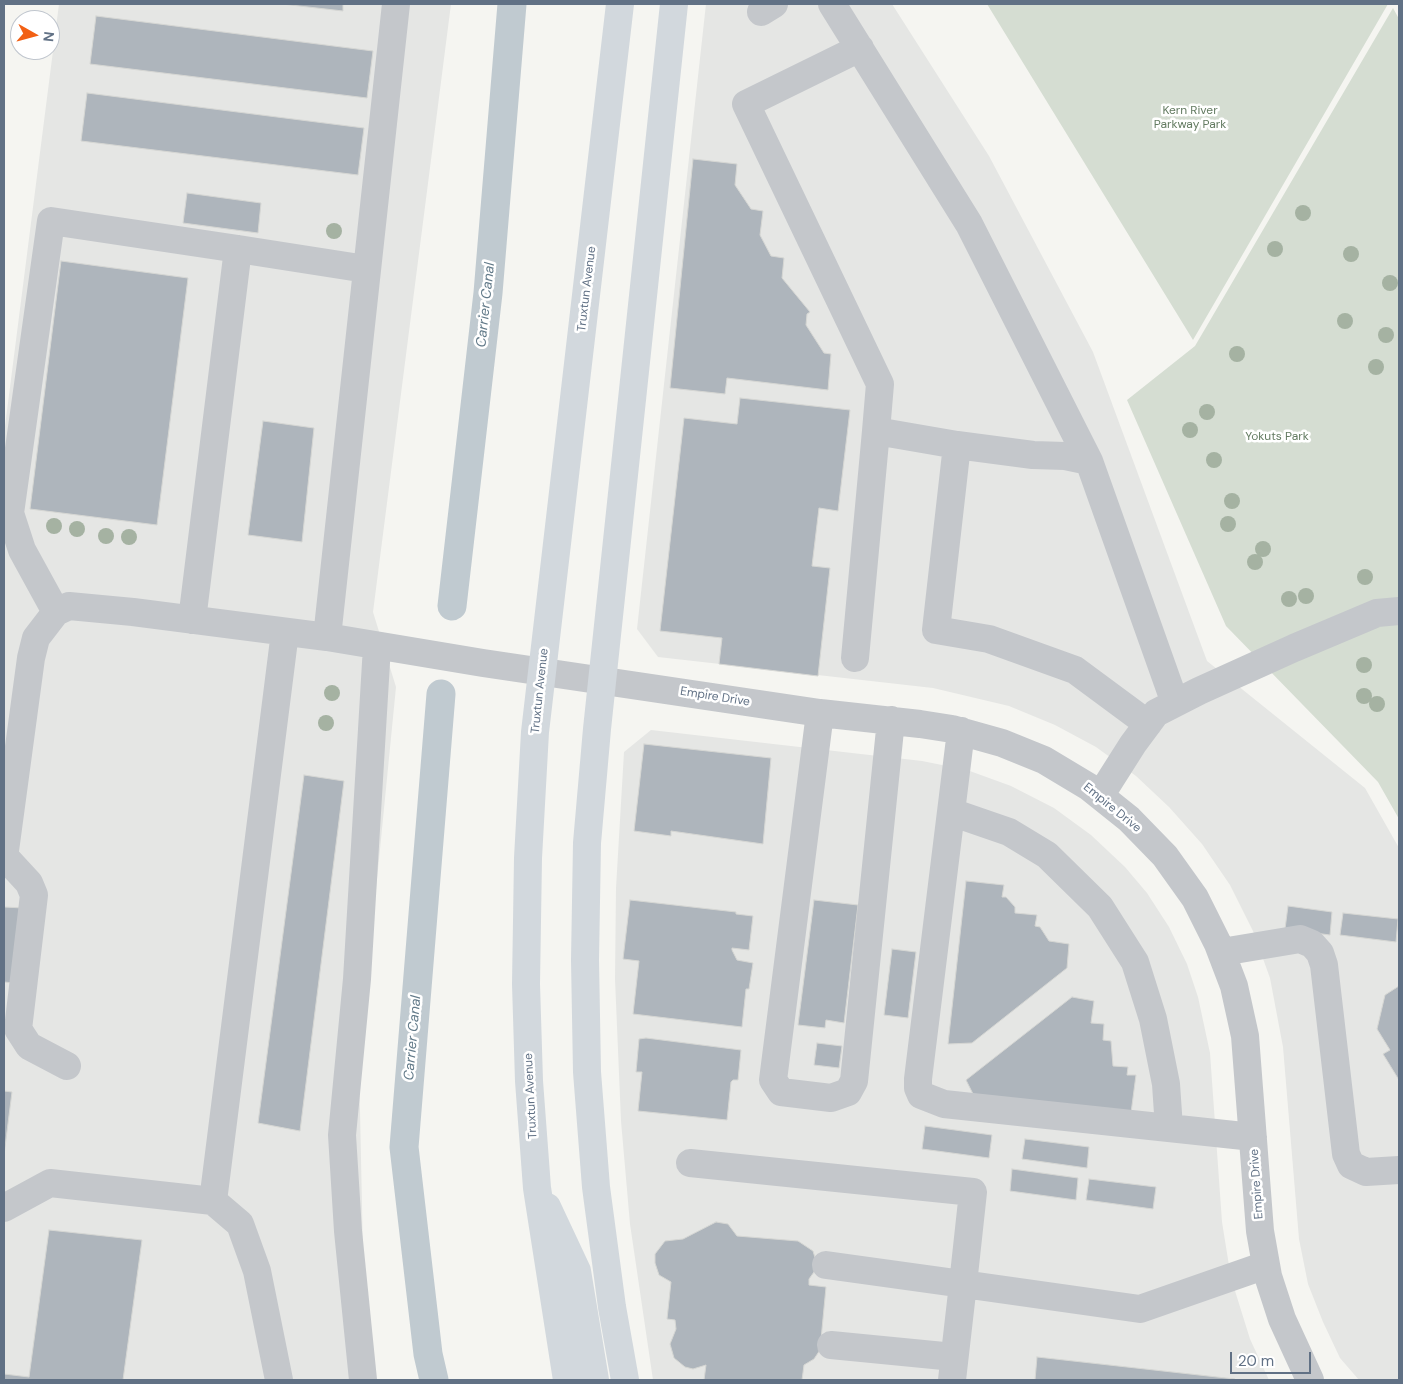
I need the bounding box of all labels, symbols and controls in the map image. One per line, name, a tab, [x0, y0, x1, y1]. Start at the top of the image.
north arrow	[10, 10, 60, 60]
text: N	[39, 31, 58, 43]
park label: Kern River Parkway Park	[1154, 104, 1226, 132]
street label: Truxtun Avenue	[575, 246, 599, 332]
water label: Carrier Canal	[473, 262, 499, 348]
park label: Yokuts Park	[1245, 430, 1309, 444]
street label: Truxtun Avenue	[528, 648, 552, 734]
street label: Empire Drive	[679, 684, 751, 710]
street label: Empire Drive	[1080, 780, 1144, 836]
water label: Carrier Canal	[401, 995, 425, 1081]
street label: Truxtun Avenue	[522, 1053, 540, 1139]
street label: Empire Drive	[1247, 1148, 1267, 1220]
scale bar	[1233, 1342, 1314, 1374]
text: 20 m	[1238, 1351, 1274, 1371]

